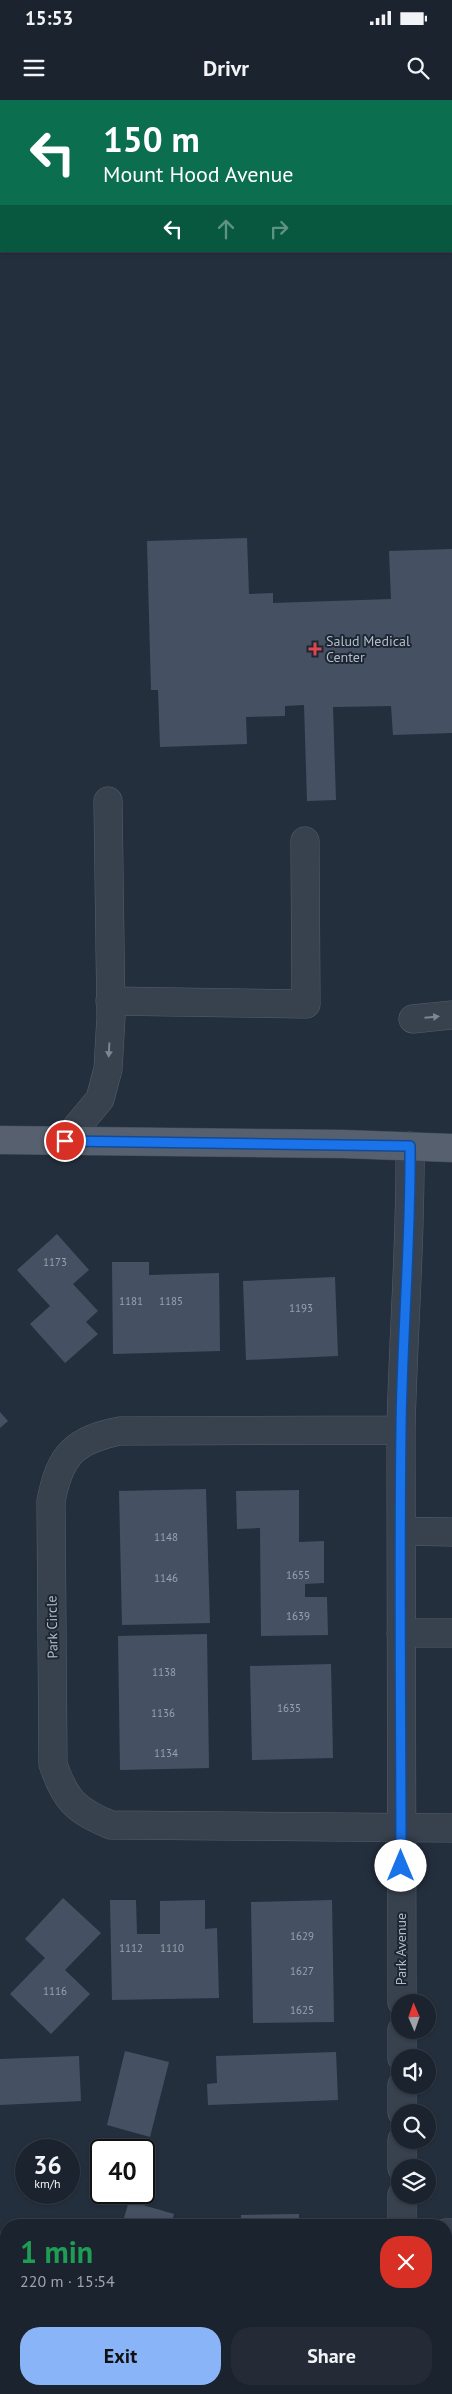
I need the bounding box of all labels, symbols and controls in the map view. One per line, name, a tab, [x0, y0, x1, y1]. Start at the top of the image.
text: 15:53	[25, 6, 73, 30]
icon: menu	[20, 54, 48, 82]
text: Drivr	[203, 54, 249, 82]
icon: search	[404, 54, 432, 82]
text: 150 m	[103, 116, 200, 162]
icon: left	[20, 120, 85, 185]
text: Mount Hood Avenue	[103, 160, 294, 188]
icon: left	[159, 215, 187, 243]
icon: ahead	[212, 215, 240, 243]
icon: right	[265, 215, 293, 243]
place label: Salud Medical Center	[326, 632, 410, 666]
marker: Salud Medical Center	[308, 642, 322, 656]
one-way arrow	[425, 1013, 441, 1021]
one-way arrow	[104, 1042, 112, 1058]
pin	[44, 1120, 86, 1162]
icon: arrive	[51, 1127, 79, 1155]
house number: 1173	[43, 1255, 67, 1269]
house number: 1181	[119, 1294, 143, 1308]
house number: 1185	[159, 1294, 183, 1308]
house number: 1193	[289, 1301, 313, 1315]
house number: 1148	[154, 1530, 178, 1544]
house number: 1655	[286, 1568, 310, 1582]
house number: 1146	[154, 1571, 178, 1585]
street label: Park Circle	[42, 1595, 62, 1659]
house number: 1639	[286, 1609, 310, 1623]
house number: 1138	[152, 1665, 176, 1679]
house number: 1635	[277, 1701, 301, 1715]
house number: 1136	[151, 1706, 175, 1720]
house number: 1134	[154, 1746, 178, 1760]
position arrow	[374, 1839, 426, 1891]
street label: Park Avenue	[392, 1913, 410, 1985]
house number: 1629	[290, 1929, 314, 1943]
house number: 1112	[119, 1941, 143, 1955]
house number: 1110	[160, 1941, 184, 1955]
house number: 1627	[290, 1964, 314, 1978]
house number: 1116	[43, 1984, 67, 1998]
north arrow	[391, 1994, 436, 2039]
map controls	[391, 1994, 436, 2204]
house number: 1625	[290, 2003, 314, 2017]
button: sound	[391, 2049, 436, 2094]
button: search	[391, 2104, 436, 2149]
speed limit sign: 40	[90, 2139, 155, 2204]
text: 36	[33, 2149, 62, 2181]
button: layers	[391, 2159, 436, 2204]
text: km/h	[34, 2176, 61, 2191]
text: 1 min	[20, 2232, 93, 2271]
button: close	[380, 2236, 432, 2288]
text: 220 m · 15:54	[20, 2271, 115, 2291]
button: Exit	[20, 2327, 221, 2385]
button: Share	[231, 2327, 432, 2385]

